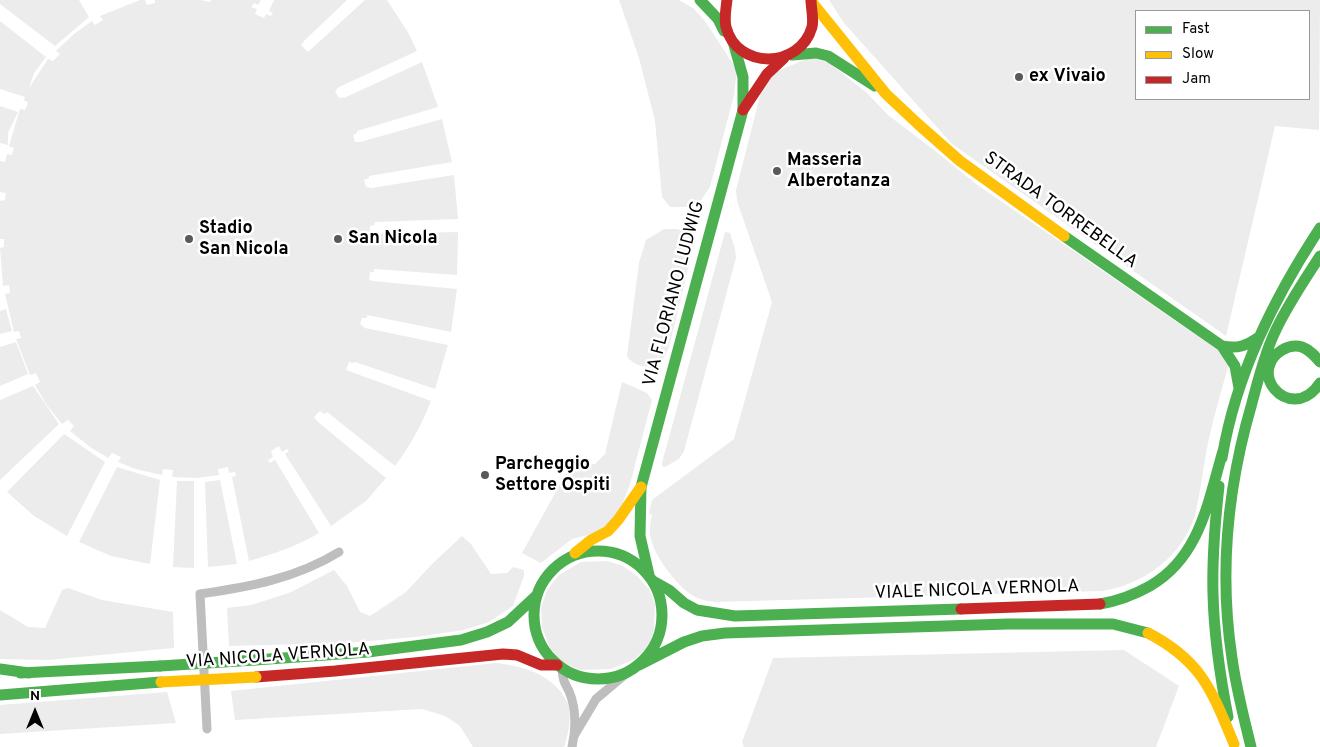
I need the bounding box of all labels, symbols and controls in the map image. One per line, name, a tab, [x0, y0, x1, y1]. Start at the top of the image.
legend	[1135, 10, 1310, 100]
text: Fast	[1182, 20, 1210, 39]
text: Slow	[1182, 45, 1214, 64]
place label: ex Vivaio	[1029, 66, 1106, 88]
text: Jam	[1182, 70, 1211, 89]
marker: ex Vivaio	[1013, 71, 1025, 83]
street label: STRADA TORREBELLA	[979, 148, 1141, 274]
place label: Masseria Alberotanza	[787, 150, 890, 192]
marker: Masseria Alberotanza	[771, 165, 783, 177]
street label: VIA FLORIANO LUDWIG	[640, 199, 710, 389]
place label: Stadio San Nicola	[199, 218, 289, 260]
place label: San Nicola	[348, 228, 438, 250]
marker: Stadio San Nicola	[183, 233, 195, 245]
marker: San Nicola	[332, 233, 344, 245]
place label: Parcheggio Settore Ospiti	[495, 454, 610, 496]
marker: Parcheggio Settore Ospiti	[479, 469, 491, 481]
street label: VIALE NICOLA VERNOLA	[874, 577, 1080, 605]
street label: VIA NICOLA VERNOLA	[185, 640, 371, 674]
north arrow	[10, 687, 60, 737]
text: N	[30, 688, 40, 705]

